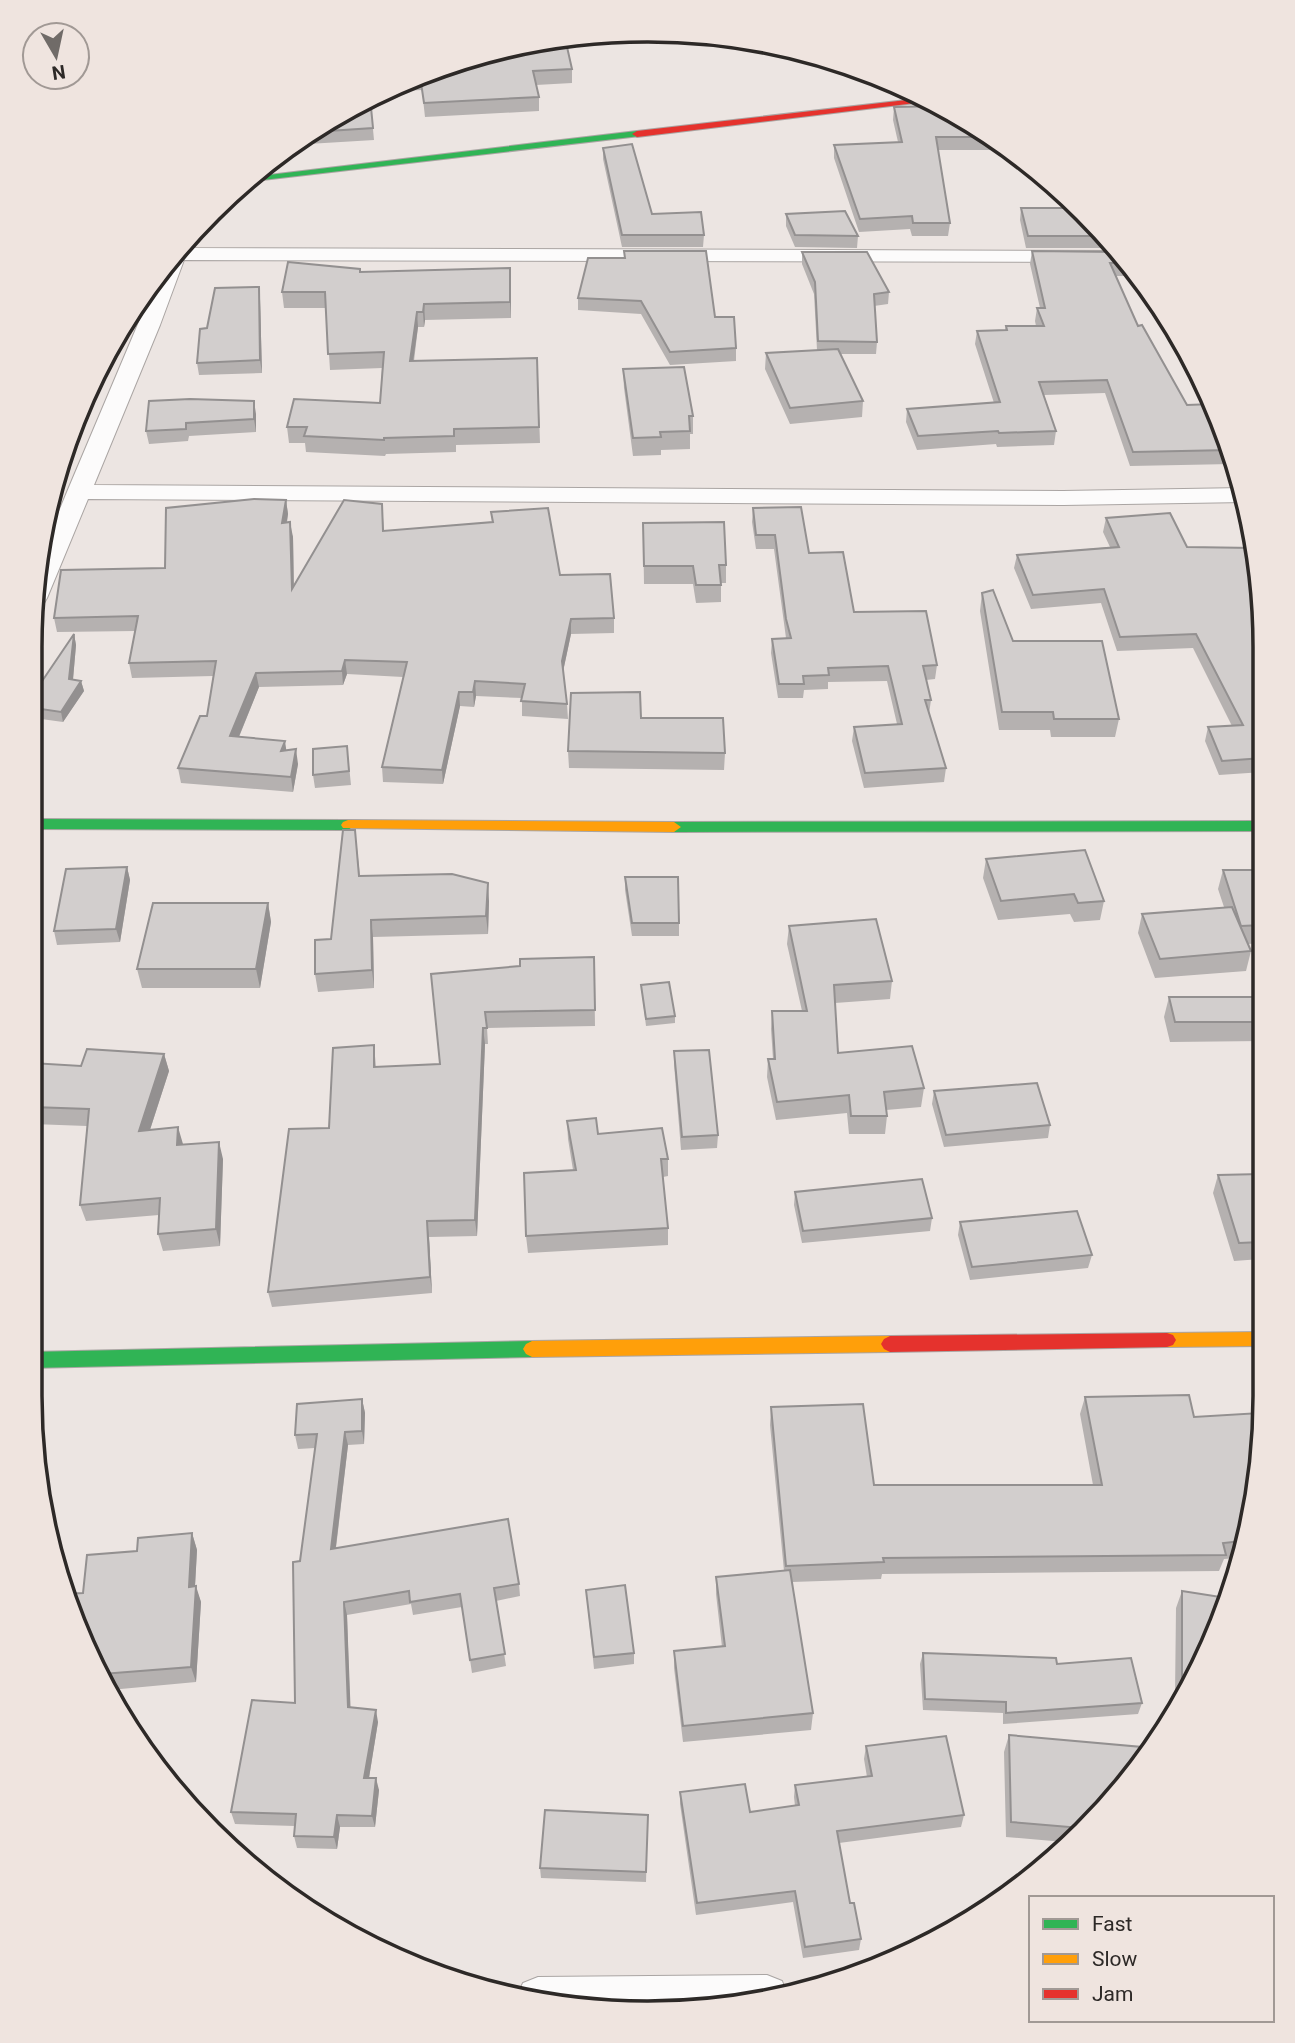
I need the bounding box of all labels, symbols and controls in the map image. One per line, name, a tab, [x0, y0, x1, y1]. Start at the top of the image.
north arrow	[21, 21, 91, 91]
text: N	[50, 60, 67, 85]
legend	[1029, 1896, 1274, 2022]
text: Fast	[1092, 1912, 1133, 1936]
text: Slow	[1092, 1947, 1138, 1971]
text: Jam	[1092, 1982, 1133, 2006]

